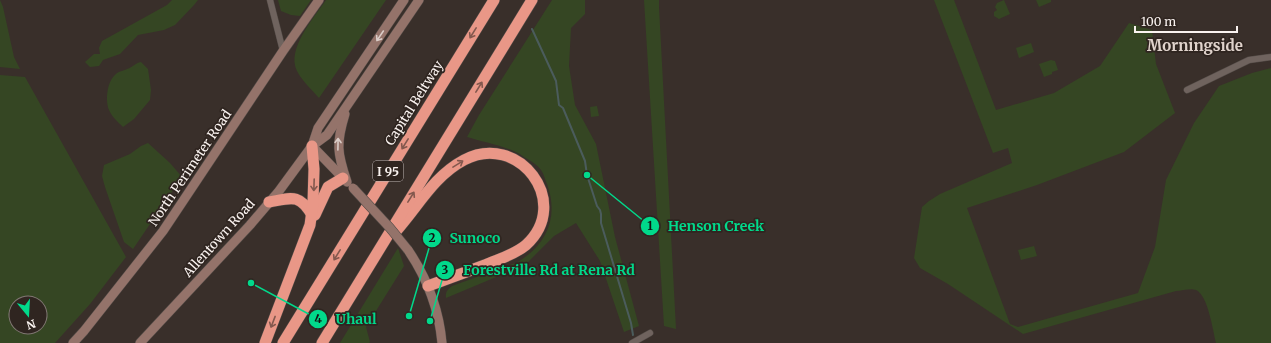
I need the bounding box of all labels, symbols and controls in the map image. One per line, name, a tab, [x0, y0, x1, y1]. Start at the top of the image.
scale bar	[1135, 8, 1237, 34]
text: 100 m	[1141, 14, 1176, 29]
one-way arrow	[469, 27, 477, 39]
one-way arrow	[376, 30, 384, 41]
district label: Morningside	[1147, 36, 1243, 55]
street label: Capital Beltway	[381, 57, 447, 149]
one-way arrow	[475, 82, 483, 93]
street label: North Perimeter Road	[145, 106, 235, 229]
one-way arrow	[335, 138, 342, 151]
one-way arrow	[401, 138, 409, 150]
one-way arrow	[452, 160, 463, 168]
road number: I 95	[373, 161, 403, 181]
one-way arrow	[310, 178, 317, 191]
one-way arrow	[408, 191, 416, 203]
street label: Allentown Road	[179, 195, 259, 281]
callout: Henson Creek	[640, 213, 772, 239]
text: Henson Creek	[668, 217, 765, 235]
text: 1	[647, 218, 653, 233]
callout: Sunoco	[422, 225, 509, 251]
text: Sunoco	[450, 229, 500, 247]
text: 2	[428, 230, 436, 245]
one-way arrow	[333, 249, 341, 261]
callout: Forestville Rd at Rena Rd	[435, 257, 643, 283]
text: Forestville Rd at Rena Rd	[463, 261, 635, 279]
text: 3	[442, 262, 449, 277]
north arrow	[8, 295, 48, 335]
callout: Uhaul	[308, 306, 385, 332]
text: Uhaul	[336, 310, 377, 328]
text: 4	[314, 311, 322, 326]
one-way arrow	[269, 315, 277, 327]
text: N	[25, 317, 37, 333]

